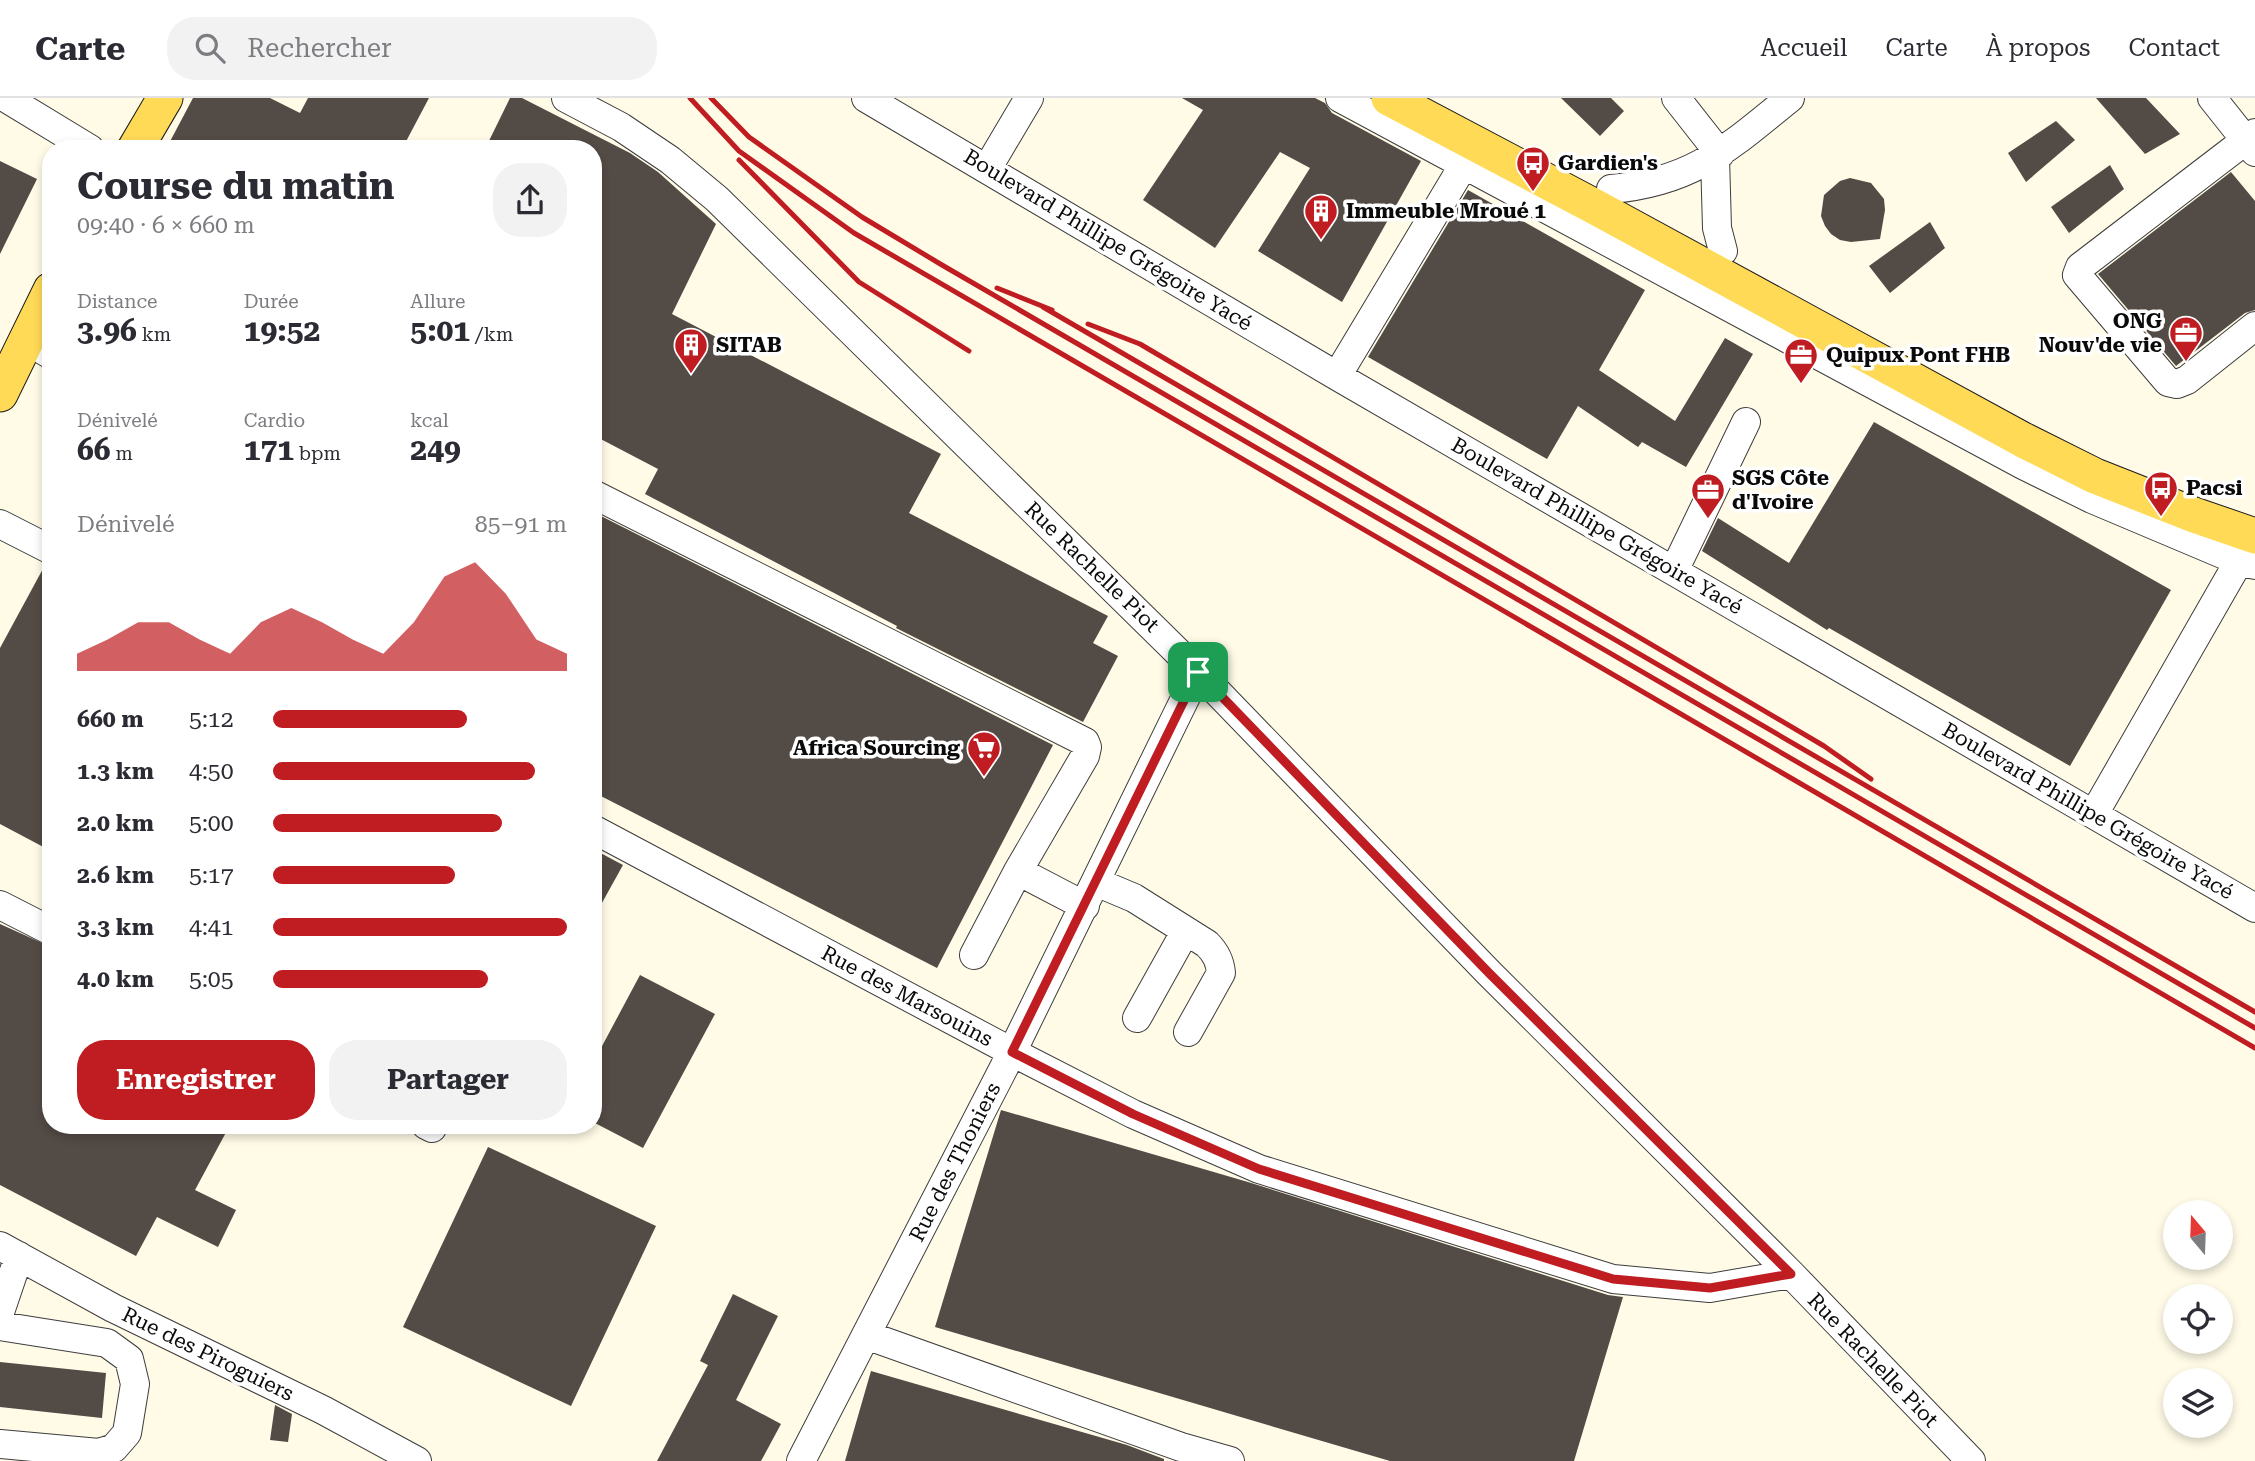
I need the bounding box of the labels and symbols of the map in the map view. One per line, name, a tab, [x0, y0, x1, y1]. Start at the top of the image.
street label: Boulevard Phillipe Grégoire Yacé	[960, 144, 1256, 336]
bus stop icon: Gardien's	[1514, 144, 1552, 193]
place label: Gardien's	[1558, 151, 1658, 175]
building icon: Immeuble Mroué 1	[1302, 192, 1340, 241]
place label: Immeuble Mroué 1	[1346, 199, 1546, 223]
place label: ONG Nouv'de vie	[2039, 309, 2162, 357]
office icon: ONG Nouv'de vie	[2167, 314, 2205, 363]
building icon: SITAB	[672, 326, 710, 375]
place label: SITAB	[716, 333, 782, 357]
office icon: Quipux Pont FHB	[1782, 336, 1820, 385]
place label: Quipux Pont FHB	[1826, 343, 2010, 367]
street label: Boulevard Phillipe Grégoire Yacé	[1447, 433, 1747, 619]
place label: SGS Côte d'Ivoire	[1732, 466, 1829, 514]
bus stop icon: Pacsi	[2142, 469, 2180, 518]
office icon: SGS Côte d'Ivoire	[1689, 471, 1727, 520]
place label: Pacsi	[2186, 476, 2242, 500]
street label: Rue Rachelle Piot	[1020, 497, 1164, 637]
pin	[1168, 642, 1228, 702]
street label: Boulevard Phillipe Grégoire Yacé	[1938, 718, 2238, 904]
supermarket icon: Africa Sourcing	[965, 729, 1003, 778]
place label: Africa Sourcing	[793, 736, 960, 760]
street label: Rue des Marsouins	[817, 941, 997, 1051]
street label: Rue des Thoniers	[905, 1078, 1005, 1246]
north arrow	[2163, 1200, 2233, 1270]
street label: Rue Rachelle Piot	[1803, 1288, 1943, 1432]
street label: Rue des Piroguiers	[118, 1302, 298, 1406]

